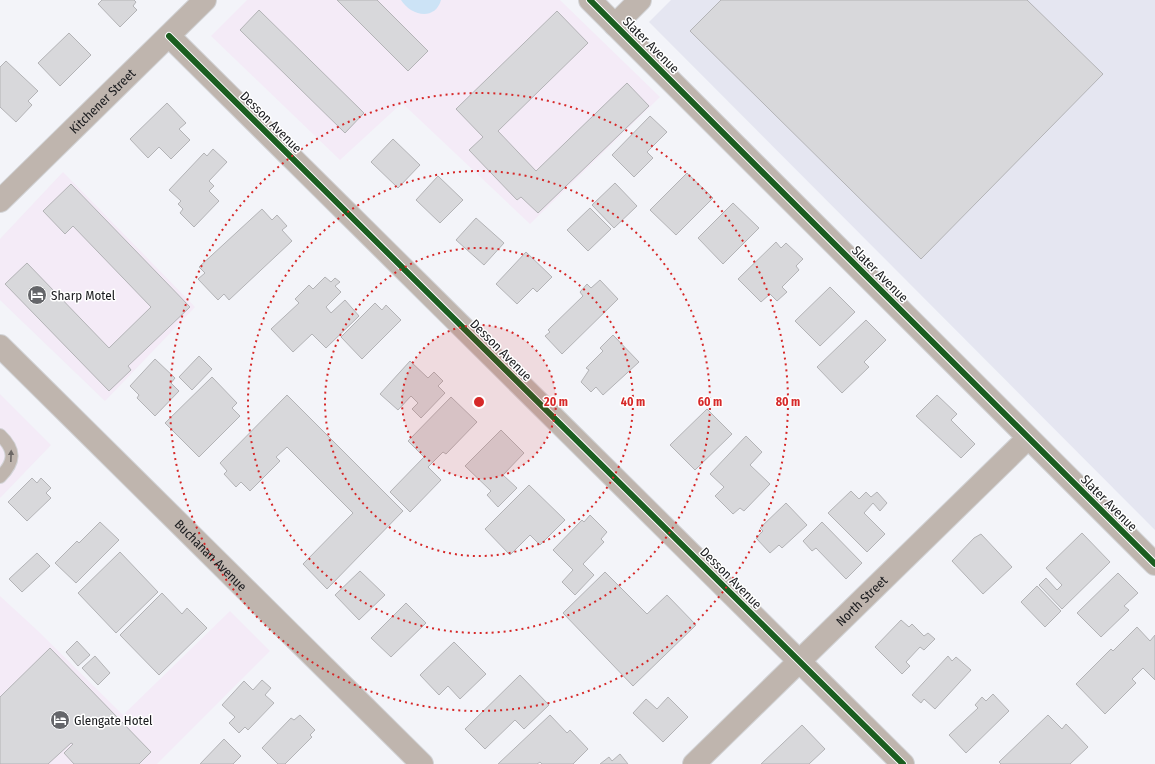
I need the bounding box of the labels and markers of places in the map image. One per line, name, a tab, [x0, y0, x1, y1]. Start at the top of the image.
hotel icon: Sharp Motel	[26, 284, 48, 306]
place label: Sharp Motel	[51, 288, 116, 303]
centre of rings	[472, 395, 486, 409]
hotel icon: Glengate Hotel	[49, 709, 71, 731]
place label: Glengate Hotel	[74, 713, 153, 728]

